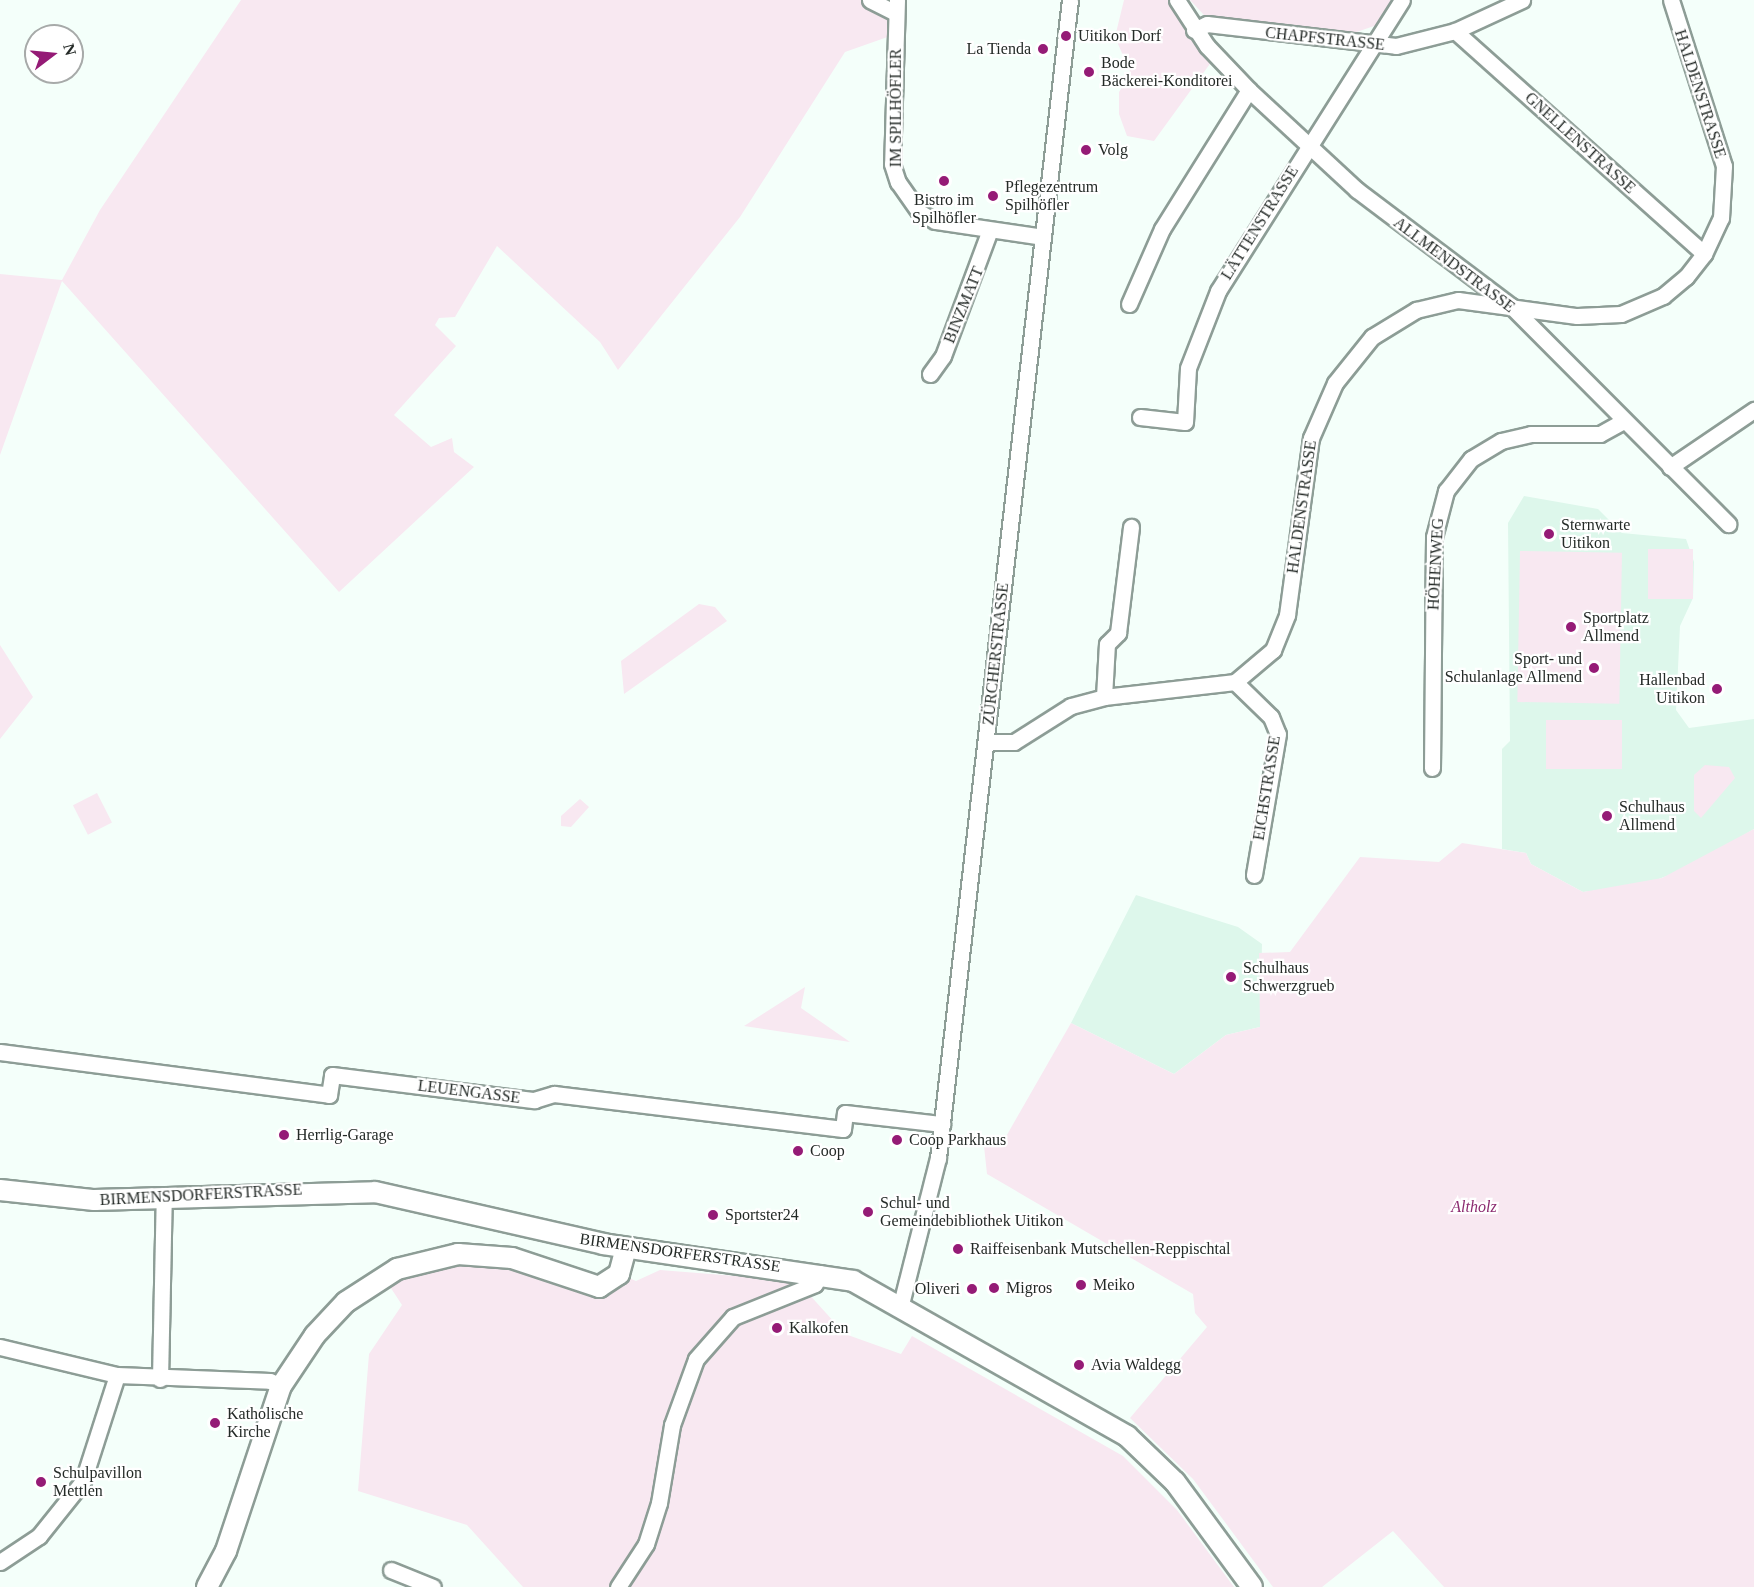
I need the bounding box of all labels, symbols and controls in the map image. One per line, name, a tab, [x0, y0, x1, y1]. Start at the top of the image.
street label: CHAPFSTRASSE	[1264, 23, 1386, 55]
north arrow	[24, 24, 84, 84]
place label: Uitikon Dorf	[1078, 26, 1161, 46]
street label: HALDENSTRASSE	[1670, 27, 1730, 161]
marker: Uitikon Dorf	[1059, 29, 1073, 43]
place label: La Tienda	[966, 39, 1031, 59]
text: N	[60, 42, 80, 57]
marker: La Tienda	[1036, 42, 1050, 56]
street label: IM SPILHÖFLER	[886, 49, 906, 167]
place label: Bode Bäckerei-Konditorei	[1101, 53, 1232, 91]
marker: Bode Bäckerei-Konditorei	[1082, 65, 1096, 79]
street label: GNELLENSTRASSE	[1521, 88, 1639, 198]
place label: Volg	[1098, 140, 1128, 160]
marker: Volg	[1079, 143, 1093, 157]
street label: LÄTTENSTRASSE	[1217, 163, 1303, 283]
marker: Bistro im Spilhöfler	[937, 174, 951, 188]
place label: Pflegezentrum Spilhöfler	[1005, 177, 1098, 215]
marker: Pflegezentrum Spilhöfler	[986, 189, 1000, 203]
place label: Bistro im Spilhöfler	[912, 190, 976, 228]
street label: ALLMENDSTRASSE	[1390, 213, 1518, 317]
street label: BINZMATT	[940, 264, 988, 346]
street label: HALDENSTRASSE	[1283, 439, 1321, 575]
place label: Sternwarte Uitikon	[1561, 515, 1630, 553]
street label: HÖHENWEG	[1424, 517, 1448, 611]
marker: Sternwarte Uitikon	[1542, 527, 1556, 541]
street label: ZÜRCHERSTRASSE	[979, 582, 1013, 726]
place label: Sportplatz Allmend	[1583, 608, 1649, 646]
marker: Sportplatz Allmend	[1564, 620, 1578, 634]
place label: Sport- und Schulanlage Allmend	[1444, 649, 1582, 687]
marker: Sport- und Schulanlage Allmend	[1587, 661, 1601, 675]
place label: Hallenbad Uitikon	[1639, 670, 1705, 708]
marker: Hallenbad Uitikon	[1710, 682, 1724, 696]
street label: EICHSTRASSE	[1249, 734, 1285, 842]
place label: Schulhaus Allmend	[1619, 797, 1685, 835]
marker: Schulhaus Allmend	[1600, 809, 1614, 823]
place label: Schulhaus Schwerzgrueb	[1243, 958, 1335, 996]
marker: Schulhaus Schwerzgrueb	[1224, 970, 1238, 984]
street label: LEUENGASSE	[417, 1076, 521, 1108]
place label: Herrlig-Garage	[296, 1125, 394, 1145]
marker: Herrlig-Garage	[277, 1128, 291, 1142]
place label: Coop Parkhaus	[909, 1130, 1006, 1150]
marker: Coop Parkhaus	[890, 1133, 904, 1147]
place label: Coop	[810, 1141, 845, 1161]
marker: Coop	[791, 1144, 805, 1158]
street label: BIRMENSDORFERSTRASSE	[99, 1180, 303, 1210]
place label: Schul- und Gemeindebibliothek Uitikon	[880, 1193, 1064, 1231]
park label: Altholz	[1451, 1197, 1497, 1217]
place label: Sportster24	[725, 1205, 799, 1225]
marker: Schul- und Gemeindebibliothek Uitikon	[861, 1205, 875, 1219]
marker: Sportster24	[706, 1208, 720, 1222]
street label: BIRMENSDORFERSTRASSE	[578, 1229, 782, 1277]
place label: Raiffeisenbank Mutschellen-Reppischtal	[970, 1239, 1231, 1259]
marker: Raiffeisenbank Mutschellen-Reppischtal	[951, 1242, 965, 1256]
place label: Meiko	[1093, 1275, 1135, 1295]
place label: Migros	[1006, 1278, 1052, 1298]
marker: Meiko	[1074, 1278, 1088, 1292]
place label: Oliveri	[915, 1279, 960, 1299]
marker: Migros	[987, 1281, 1001, 1295]
marker: Oliveri	[965, 1282, 979, 1296]
place label: Kalkofen	[789, 1318, 849, 1338]
marker: Kalkofen	[770, 1321, 784, 1335]
place label: Avia Waldegg	[1091, 1355, 1181, 1375]
marker: Avia Waldegg	[1072, 1358, 1086, 1372]
place label: Katholische Kirche	[227, 1404, 303, 1442]
marker: Katholische Kirche	[208, 1416, 222, 1430]
place label: Schulpavillon Mettlen	[53, 1463, 142, 1501]
marker: Schulpavillon Mettlen	[34, 1475, 48, 1489]

